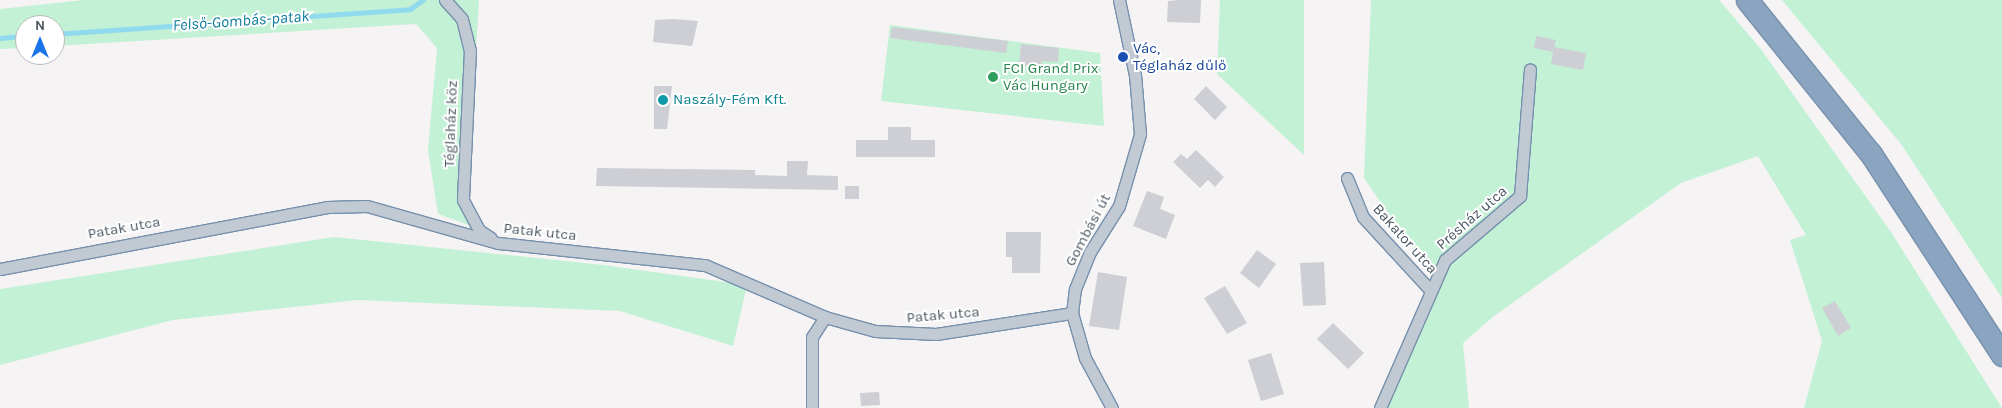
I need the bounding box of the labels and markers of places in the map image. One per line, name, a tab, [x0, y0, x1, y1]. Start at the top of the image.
place label: Vác, Téglaház dűlő	[1133, 39, 1226, 74]
marker: Vác, Téglaház dűlő	[1117, 51, 1129, 63]
place label: FCI Grand Prix Vác Hungary	[1003, 59, 1099, 94]
marker: FCI Grand Prix Vác Hungary	[987, 71, 999, 83]
place label: Naszály-Fém Kft.	[673, 91, 786, 109]
marker: Naszály-Fém Kft.	[657, 94, 669, 106]

